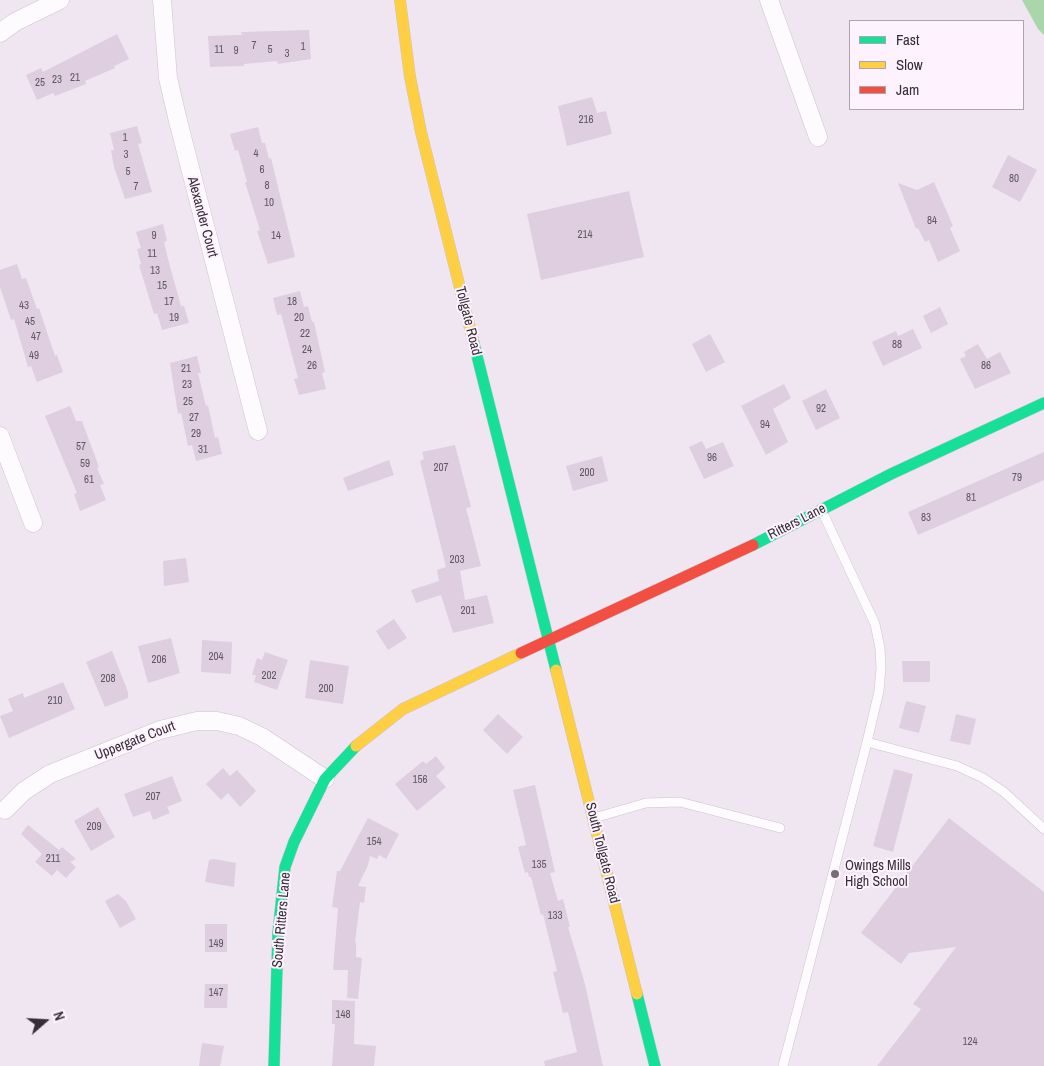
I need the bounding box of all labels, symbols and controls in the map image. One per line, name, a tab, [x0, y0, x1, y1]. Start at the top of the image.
legend	[849, 20, 1024, 110]
text: Fast	[896, 29, 919, 50]
house number: 7	[251, 39, 257, 53]
house number: 1	[300, 40, 306, 54]
house number: 11	[214, 43, 224, 57]
house number: 5	[267, 43, 273, 57]
house number: 9	[233, 44, 239, 58]
house number: 3	[284, 47, 290, 61]
text: Slow	[896, 54, 923, 75]
house number: 21	[70, 71, 80, 85]
house number: 23	[52, 73, 62, 87]
house number: 25	[35, 76, 45, 90]
text: Jam	[896, 79, 919, 100]
house number: 216	[578, 113, 594, 127]
house number: 1	[122, 131, 128, 145]
house number: 4	[253, 147, 259, 161]
house number: 3	[123, 148, 129, 162]
house number: 6	[259, 163, 265, 177]
house number: 5	[125, 165, 131, 179]
house number: 80	[1009, 172, 1019, 186]
street label: Alexander Court	[183, 175, 221, 259]
house number: 8	[264, 179, 270, 193]
house number: 7	[133, 180, 139, 194]
house number: 10	[264, 196, 274, 210]
house number: 84	[927, 214, 937, 228]
house number: 214	[577, 228, 593, 242]
house number: 9	[151, 229, 157, 243]
house number: 14	[271, 229, 281, 243]
house number: 11	[147, 247, 157, 261]
house number: 13	[150, 264, 160, 278]
house number: 15	[157, 279, 167, 293]
street label: Tollgate Road	[451, 285, 485, 357]
house number: 17	[164, 295, 174, 309]
house number: 18	[287, 295, 297, 309]
house number: 43	[19, 299, 29, 313]
house number: 19	[169, 311, 179, 325]
house number: 20	[294, 311, 304, 325]
house number: 45	[25, 315, 35, 329]
house number: 22	[300, 327, 310, 341]
house number: 47	[31, 330, 41, 344]
house number: 88	[892, 338, 902, 352]
house number: 24	[302, 343, 312, 357]
house number: 49	[29, 349, 39, 363]
house number: 26	[307, 359, 317, 373]
house number: 86	[981, 359, 991, 373]
house number: 21	[181, 362, 191, 376]
house number: 23	[182, 378, 192, 392]
house number: 25	[183, 395, 193, 409]
house number: 92	[816, 402, 826, 416]
house number: 27	[189, 411, 199, 425]
house number: 94	[760, 418, 770, 432]
house number: 29	[191, 427, 201, 441]
house number: 57	[76, 440, 86, 454]
house number: 31	[198, 443, 208, 457]
house number: 96	[707, 451, 717, 465]
house number: 59	[80, 457, 90, 471]
house number: 207	[433, 461, 449, 475]
house number: 200	[579, 466, 595, 480]
house number: 79	[1012, 471, 1022, 485]
house number: 61	[84, 473, 94, 487]
house number: 81	[966, 491, 976, 505]
street label: Ritters Lane	[765, 500, 829, 544]
house number: 83	[921, 511, 931, 525]
house number: 203	[449, 553, 465, 567]
house number: 201	[460, 604, 476, 618]
house number: 204	[208, 650, 224, 664]
house number: 206	[151, 653, 167, 667]
house number: 202	[261, 669, 277, 683]
house number: 208	[100, 672, 116, 686]
house number: 200	[318, 682, 334, 696]
house number: 210	[47, 694, 63, 708]
street label: Uppergate Court	[92, 718, 178, 764]
house number: 156	[412, 773, 428, 787]
house number: 207	[145, 790, 161, 804]
street label: South Tollgate Road	[581, 801, 623, 905]
house number: 209	[86, 820, 102, 834]
house number: 154	[366, 835, 382, 849]
house number: 211	[46, 852, 60, 866]
house number: 135	[531, 858, 547, 872]
place label: Owings Mills High School	[845, 858, 911, 890]
marker: Owings Mills High School	[829, 868, 841, 880]
street label: South Ritters Lane	[269, 872, 295, 968]
house number: 133	[547, 909, 563, 923]
house number: 149	[208, 937, 224, 951]
house number: 147	[208, 986, 224, 1000]
north arrow	[20, 996, 70, 1046]
house number: 148	[335, 1008, 351, 1022]
text: N	[49, 1009, 69, 1023]
house number: 124	[962, 1035, 978, 1049]

